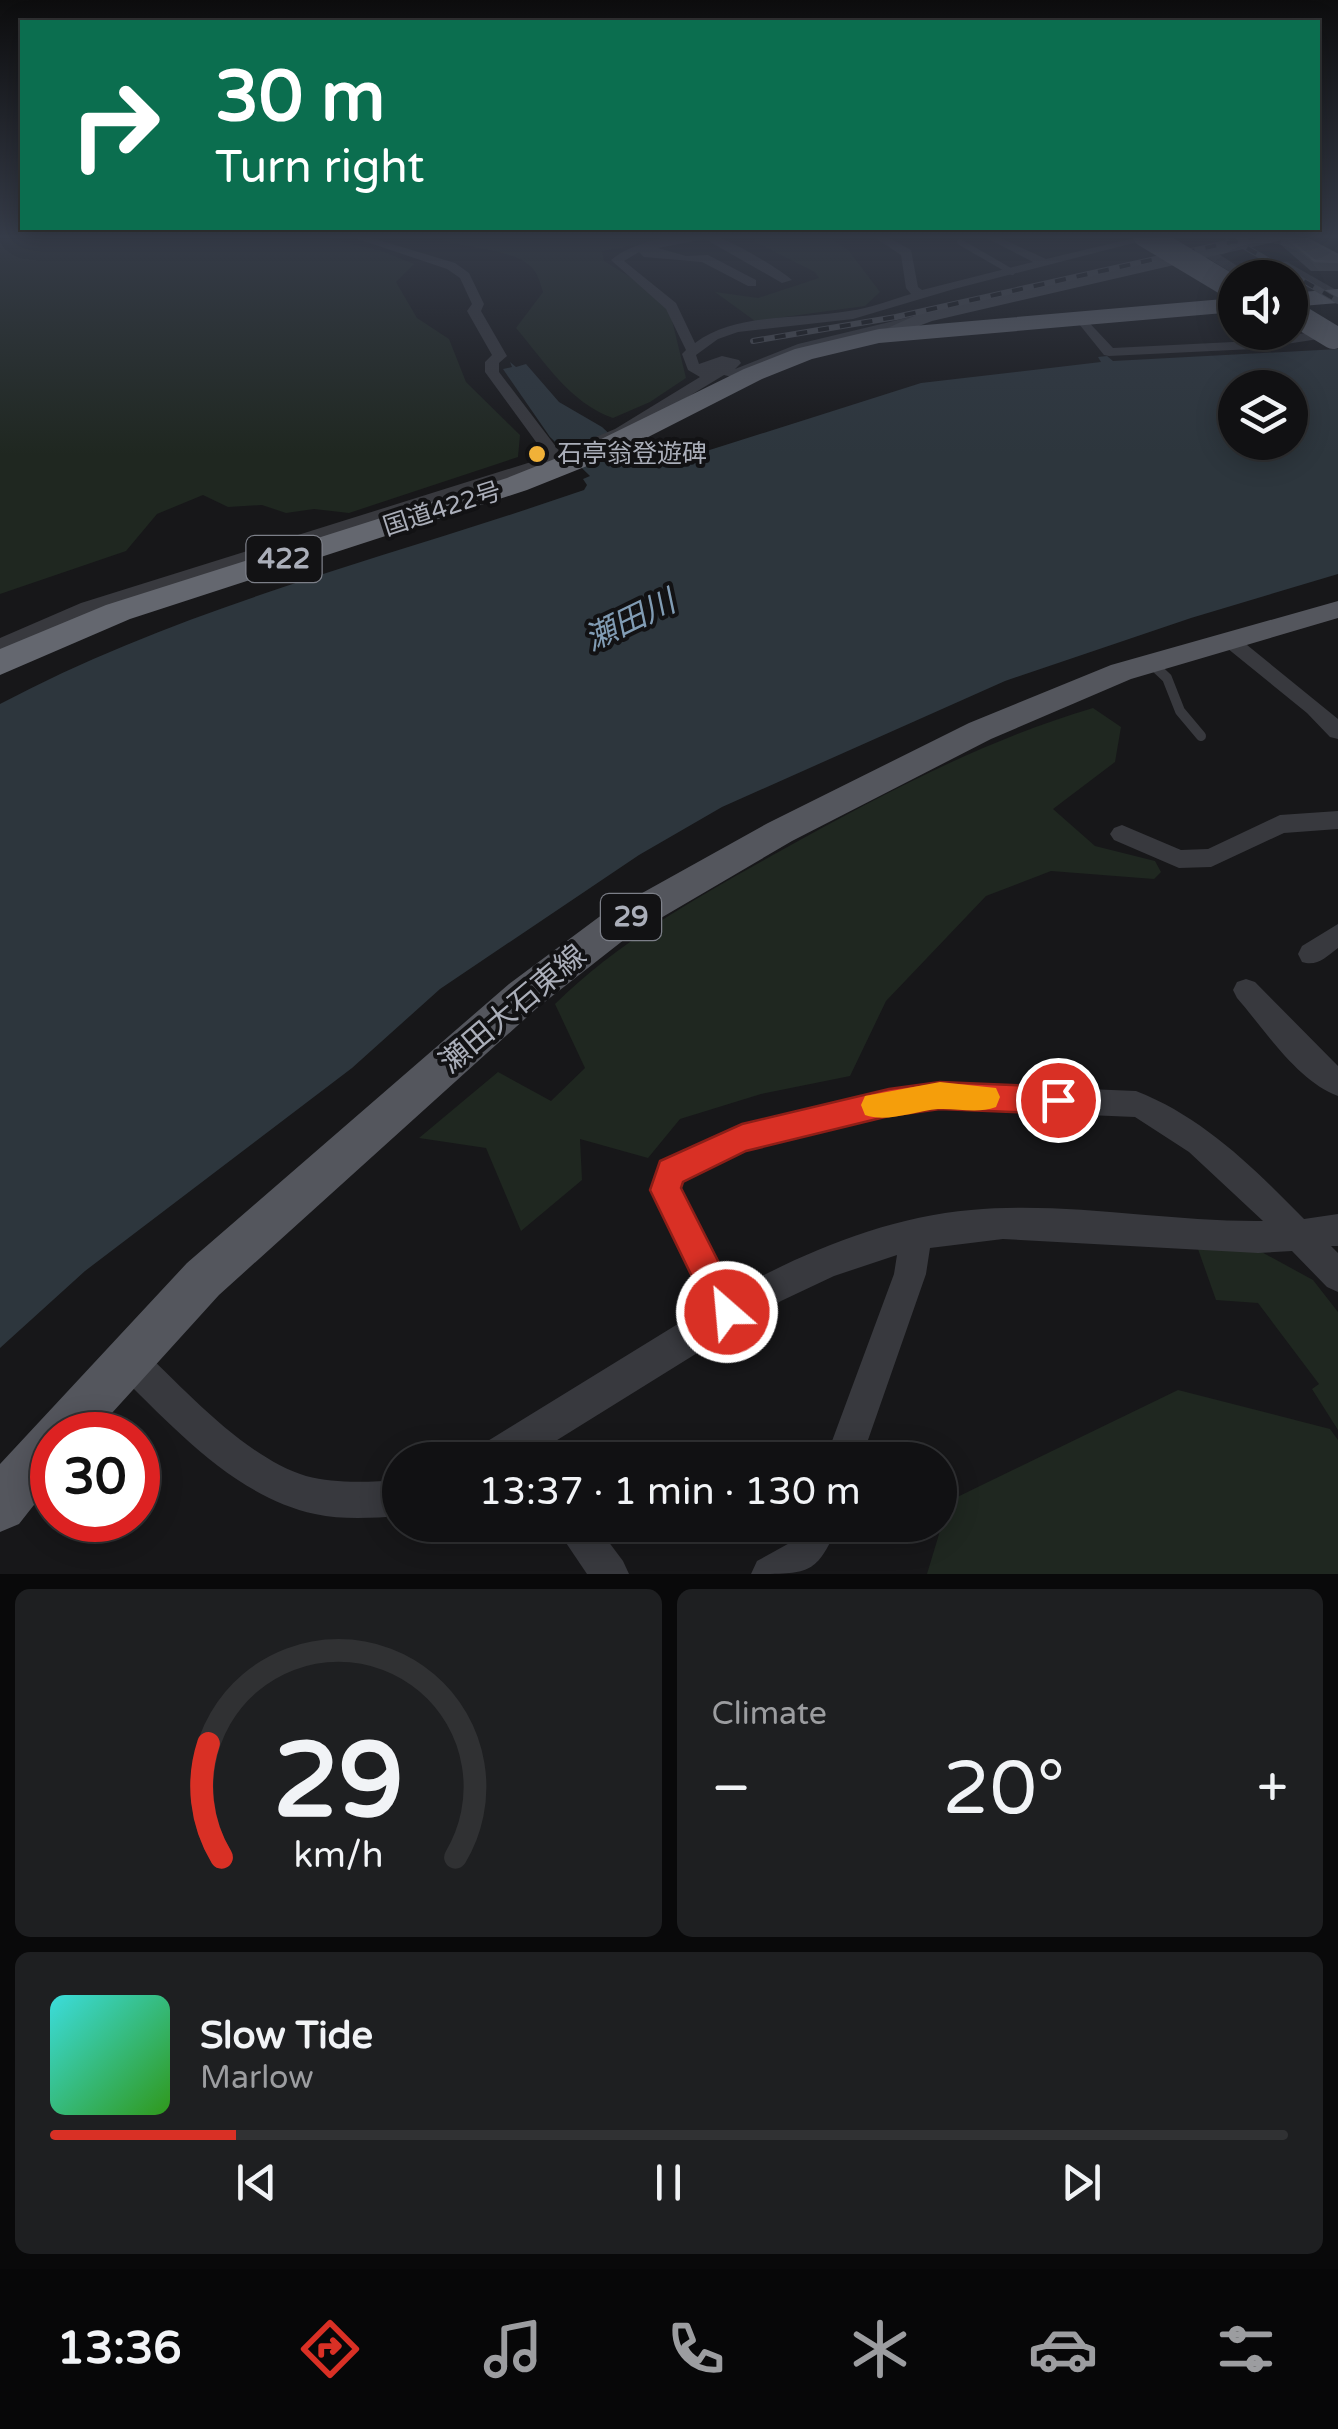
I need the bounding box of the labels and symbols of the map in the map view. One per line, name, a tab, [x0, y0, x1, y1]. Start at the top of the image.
place label: 石亭翁登遊碑	[557, 439, 707, 469]
marker: 石亭翁登遊碑	[526, 443, 548, 465]
street label: 国道422号	[379, 476, 505, 542]
road number: 422	[246, 536, 322, 582]
water label: 瀬田川	[579, 582, 684, 659]
road number: 29	[601, 894, 661, 940]
street label: 瀬田大石東線	[432, 937, 594, 1081]
pin	[1016, 1058, 1101, 1143]
position arrow	[675, 1260, 779, 1364]
speed limit sign: 30	[30, 1412, 160, 1542]

